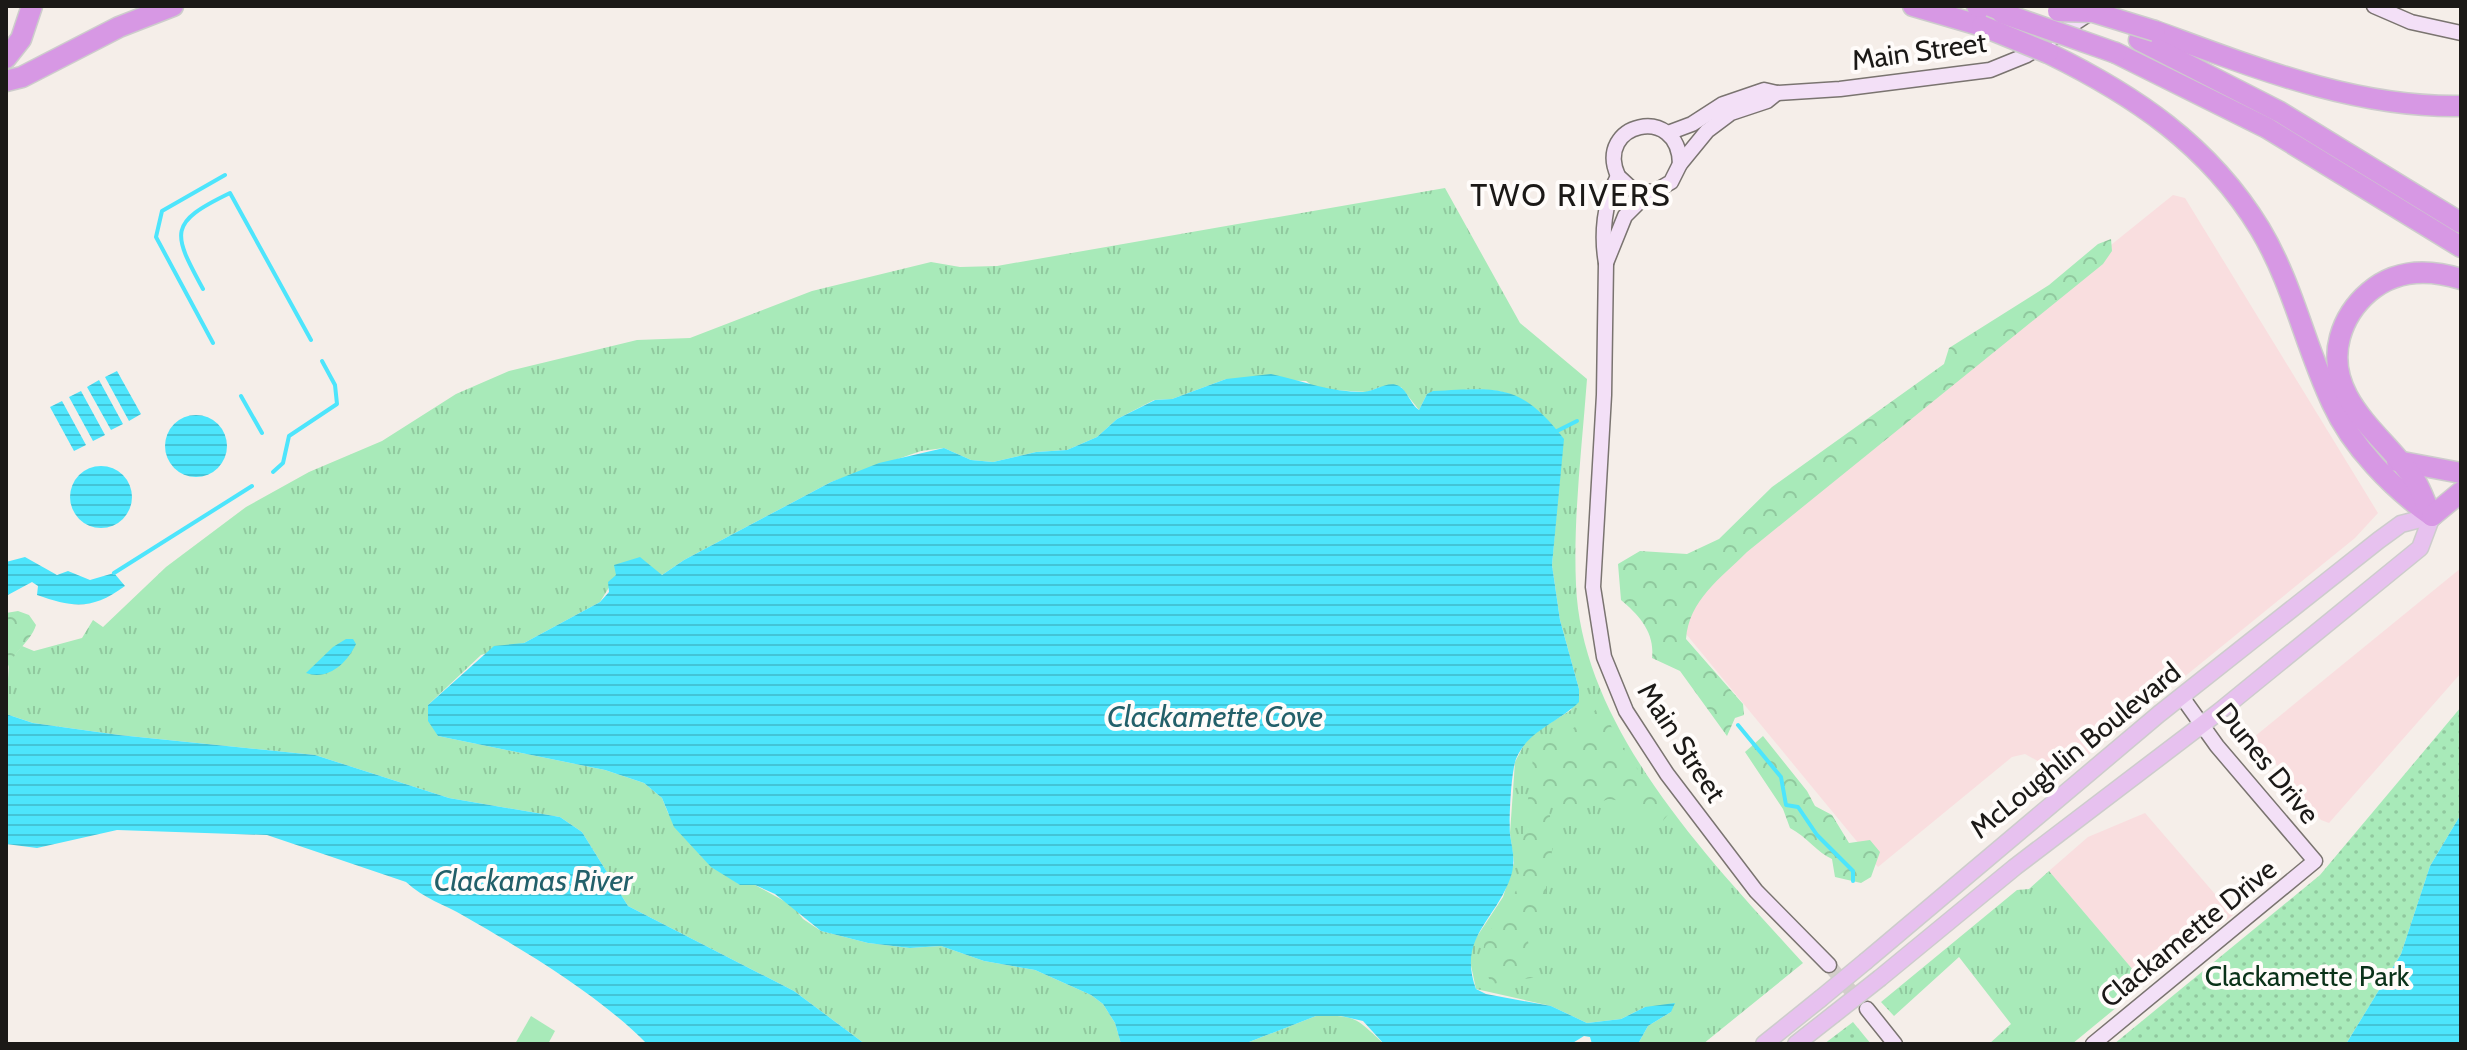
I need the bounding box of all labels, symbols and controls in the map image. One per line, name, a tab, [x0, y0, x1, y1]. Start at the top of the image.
street label: Main Street	[1849, 25, 1989, 77]
district label: TWO RIVERS	[1470, 175, 1672, 214]
street label: McLoughlin Boulevard	[1963, 655, 2187, 845]
street label: Main Street	[1631, 676, 1733, 808]
street label: Dunes Drive	[2209, 696, 2327, 830]
water label: Clackamette Cove	[1107, 698, 1323, 735]
street label: Clackamette Drive	[2093, 852, 2283, 1014]
water label: Clackamas River	[434, 862, 634, 899]
park label: Clackamette Park	[2205, 959, 2410, 993]

